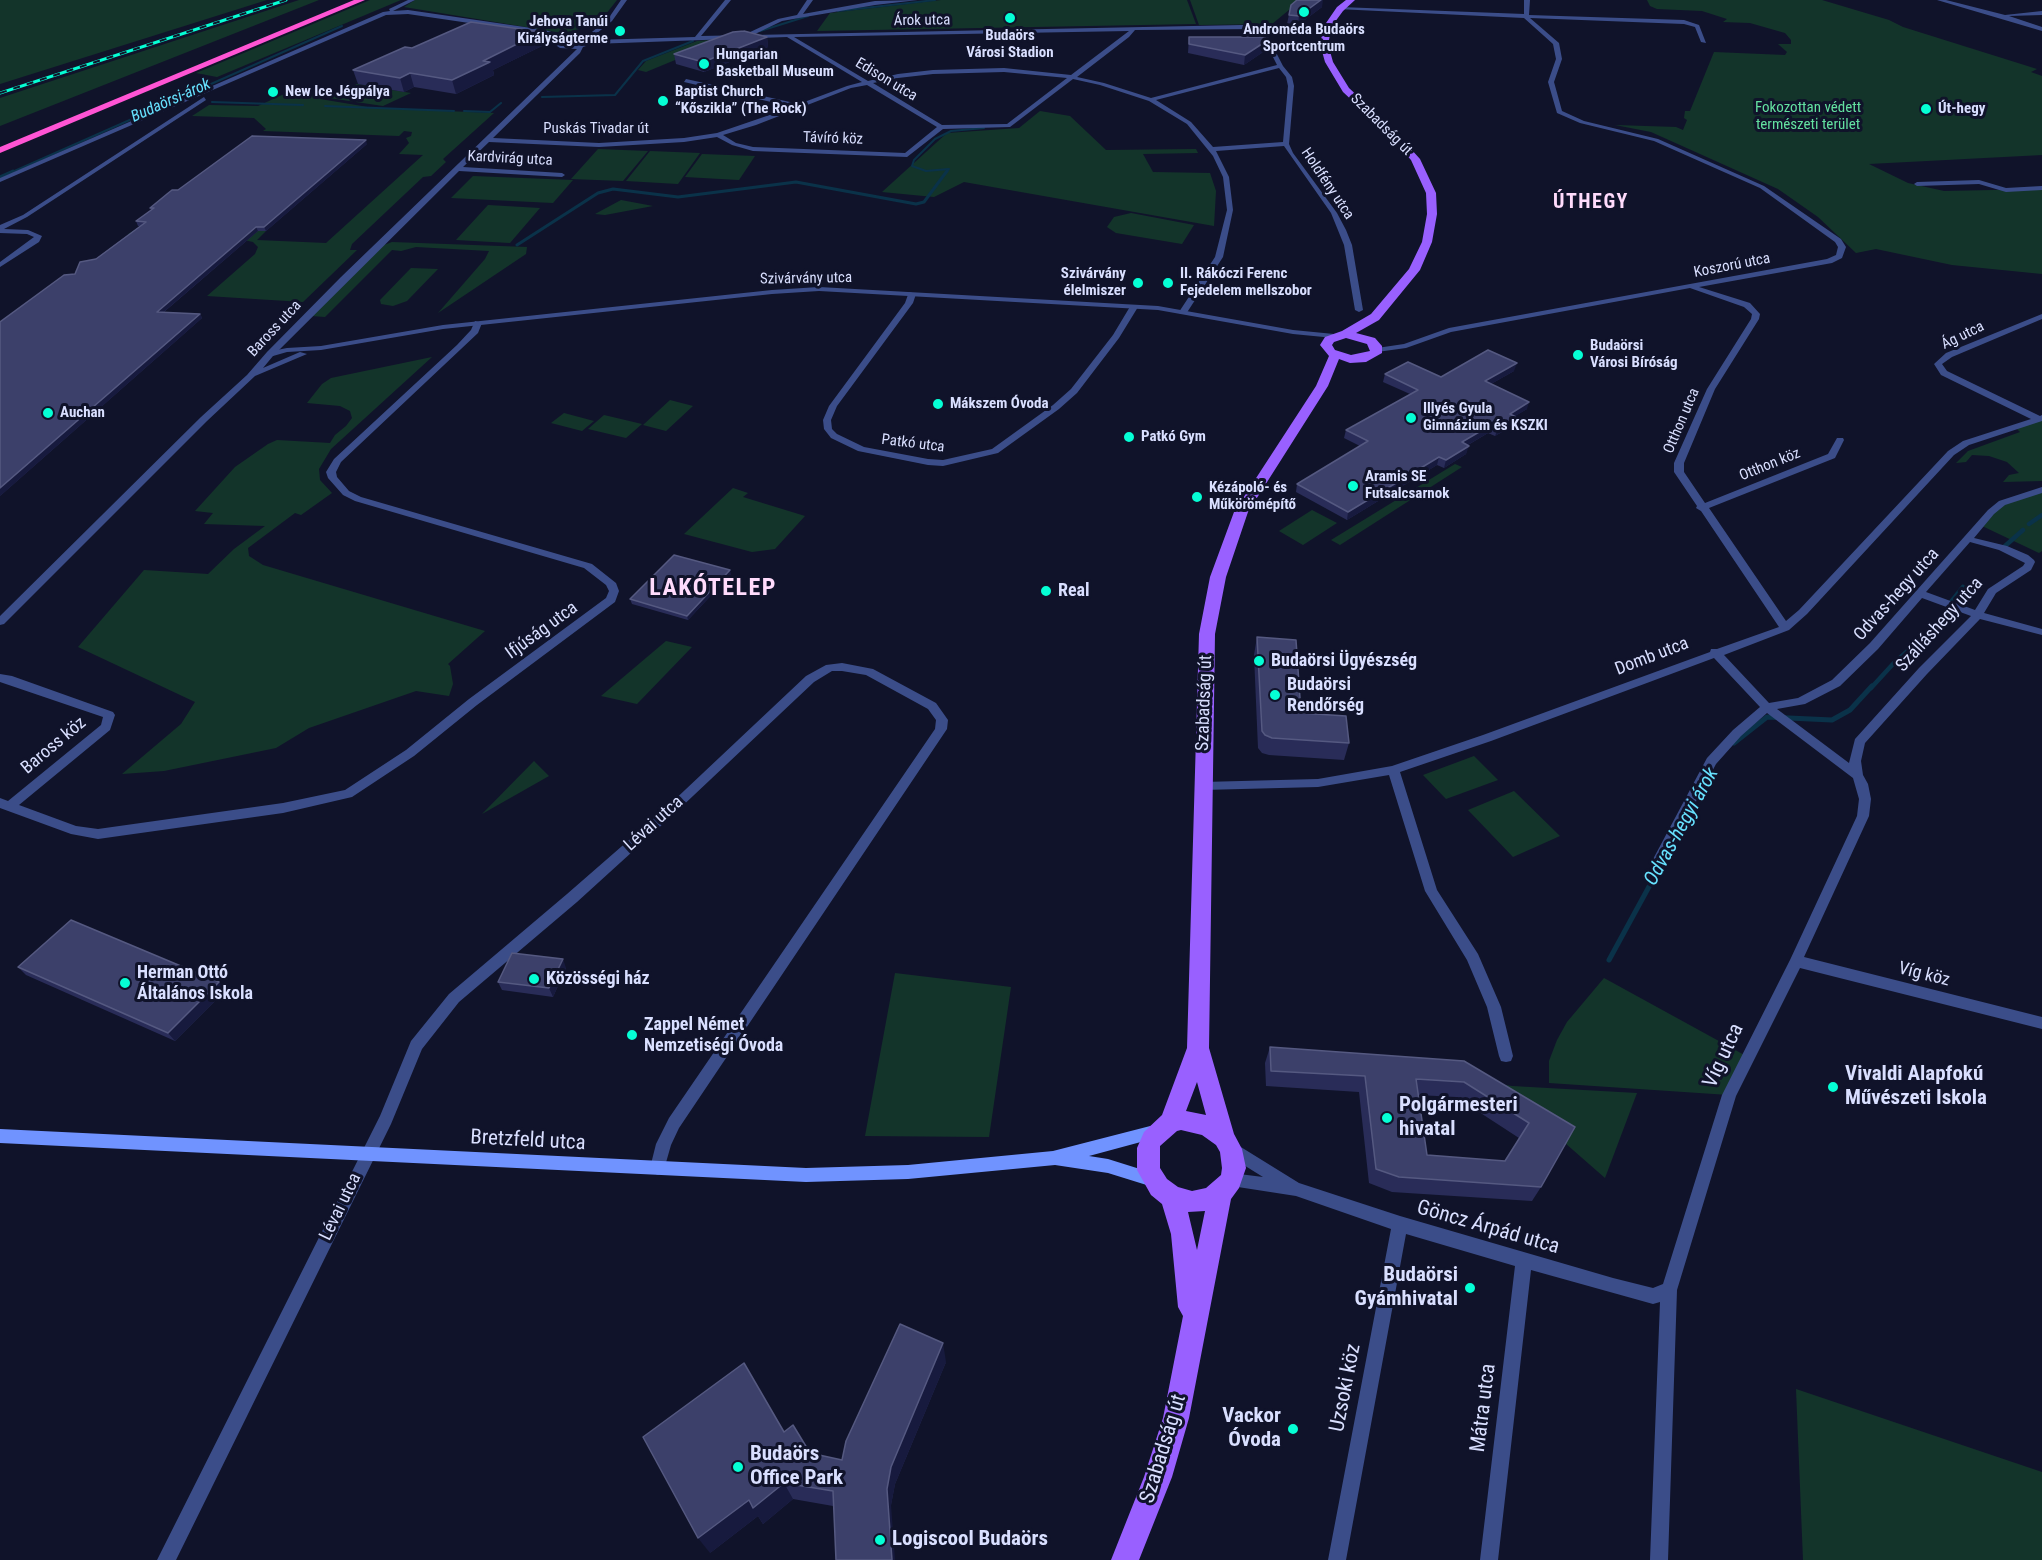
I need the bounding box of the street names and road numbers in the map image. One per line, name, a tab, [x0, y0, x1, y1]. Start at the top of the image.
street label: Árok utca	[894, 12, 950, 30]
street label: Edison utca	[852, 54, 920, 106]
street label: Szabadság út	[1346, 90, 1416, 160]
street label: Puskás Tivadar út	[543, 120, 649, 138]
street label: Távíró köz	[803, 129, 863, 149]
street label: Holdfény utca	[1297, 145, 1357, 223]
street label: Kardvirág utca	[467, 148, 553, 170]
street label: Koszorú utca	[1692, 250, 1772, 282]
street label: Szivárvány utca	[760, 269, 852, 289]
street label: Baross utca	[244, 297, 306, 361]
street label: Ág utca	[1939, 318, 1987, 354]
street label: Otthon utca	[1660, 386, 1704, 456]
street label: Patkó utca	[880, 431, 946, 457]
street label: Otthon köz	[1737, 445, 1803, 485]
street label: Odvas-hegy utca	[1850, 544, 1944, 646]
street label: Szálláshegy utca	[1892, 573, 1988, 677]
street label: Ifjúság utca	[502, 598, 582, 664]
street label: Domb utca	[1612, 633, 1692, 681]
street label: Szabadság út	[1193, 655, 1217, 751]
street label: Baross köz	[17, 713, 91, 779]
street label: Lévai utca	[620, 792, 688, 856]
street label: Víg köz	[1896, 958, 1952, 992]
street label: Víg utca	[1698, 1020, 1750, 1092]
street label: Bretzfeld utca	[470, 1125, 586, 1157]
street label: Lévai utca	[315, 1170, 367, 1244]
street label: Göncz Árpád utca	[1414, 1196, 1562, 1260]
street label: Uzsoki köz	[1325, 1342, 1367, 1434]
street label: Mátra utca	[1466, 1362, 1502, 1454]
street label: Szabadság út	[1136, 1392, 1192, 1506]

